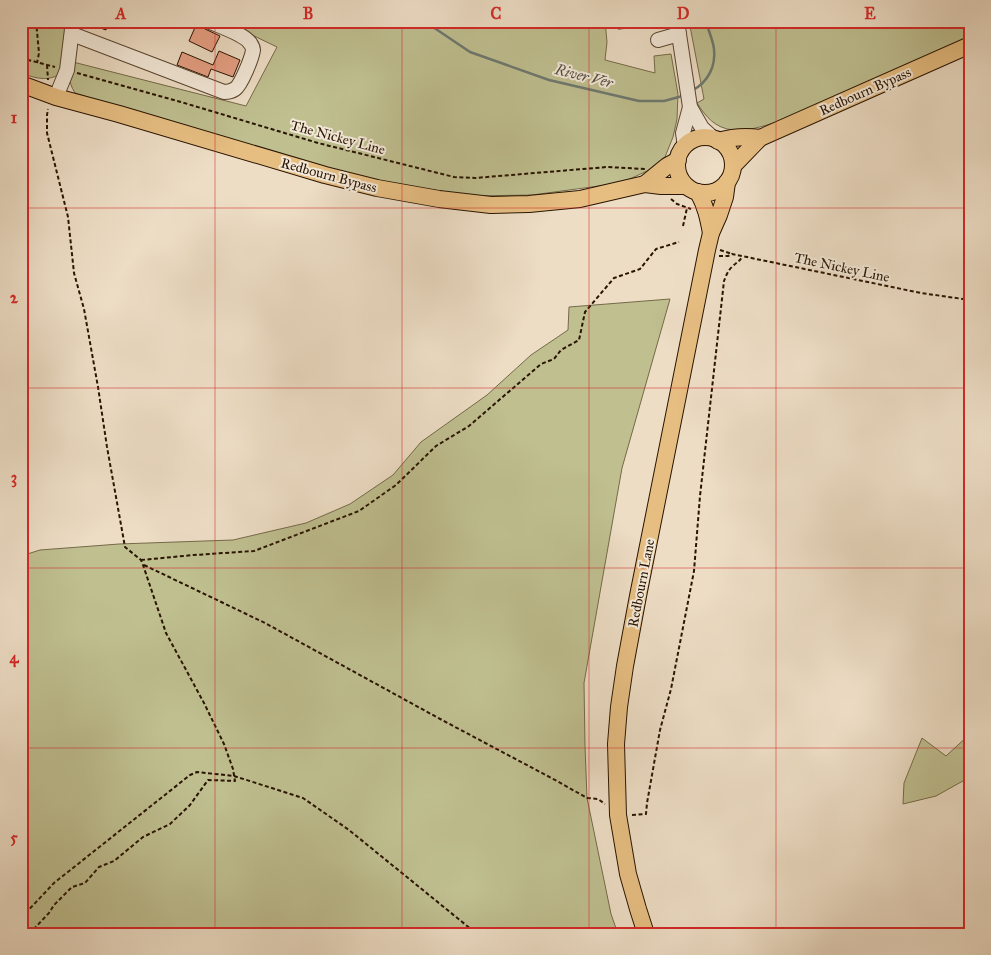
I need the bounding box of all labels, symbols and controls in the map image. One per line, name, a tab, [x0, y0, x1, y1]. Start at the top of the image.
text: A	[115, 4, 127, 23]
text: B	[303, 4, 313, 23]
text: C	[491, 4, 502, 23]
text: D	[677, 4, 690, 23]
text: E	[864, 4, 876, 23]
water label: River Ver	[552, 60, 615, 92]
street label: Redbourn Bypass	[817, 64, 914, 119]
text: 1	[11, 108, 18, 127]
street label: The Nickey Line	[289, 117, 387, 158]
street label: Redbourn Bypass	[279, 154, 379, 196]
street label: The Nickey Line	[793, 249, 891, 286]
text: 2	[10, 288, 19, 307]
text: 3	[11, 468, 17, 488]
street label: Redbourn Lane	[625, 537, 658, 629]
text: 4	[10, 648, 20, 668]
text: 5	[10, 828, 18, 847]

